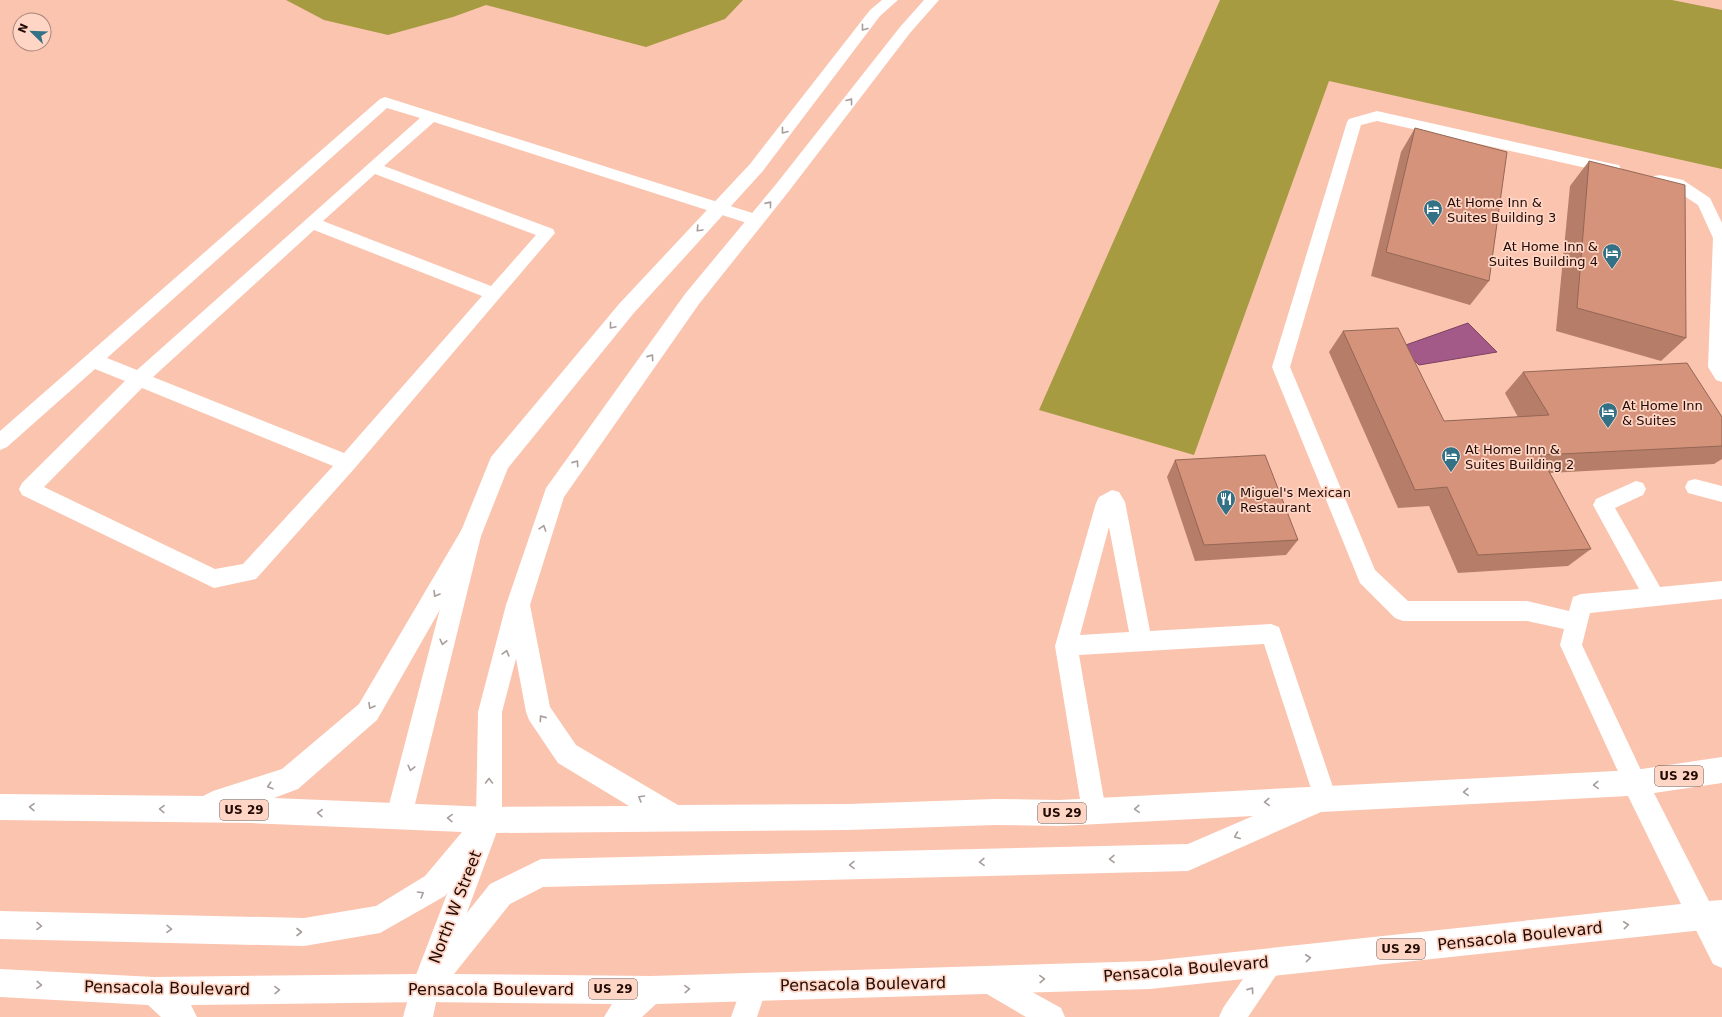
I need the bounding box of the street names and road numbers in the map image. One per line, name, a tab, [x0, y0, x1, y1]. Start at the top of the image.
road number: US 29	[1655, 766, 1703, 786]
road number: US 29	[220, 800, 268, 820]
road number: US 29	[1038, 803, 1086, 823]
street label: North W Street	[425, 848, 485, 966]
street label: Pensacola Boulevard	[1436, 918, 1604, 954]
road number: US 29	[1377, 939, 1425, 959]
street label: Pensacola Boulevard	[1102, 952, 1270, 986]
street label: Pensacola Boulevard	[780, 973, 946, 995]
street label: Pensacola Boulevard	[84, 977, 250, 999]
road number: US 29	[589, 979, 637, 999]
street label: Pensacola Boulevard	[408, 980, 574, 999]

